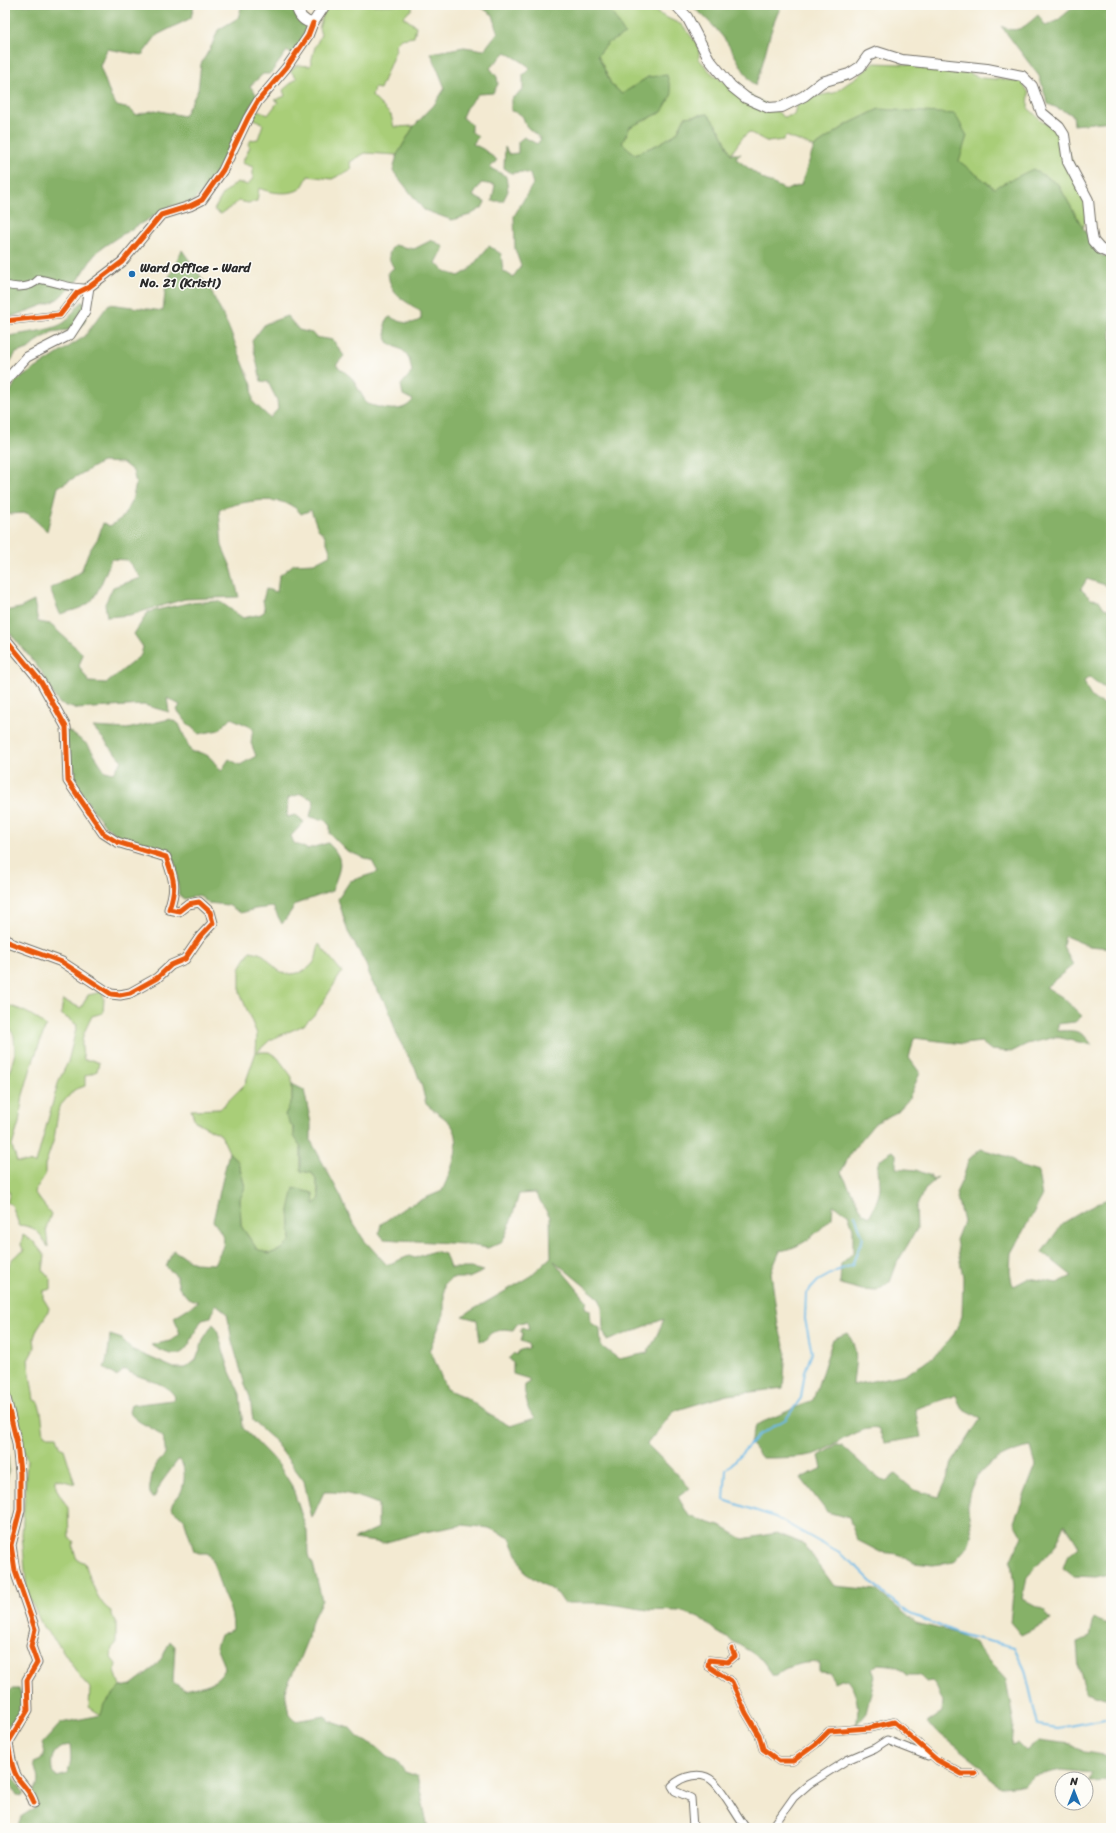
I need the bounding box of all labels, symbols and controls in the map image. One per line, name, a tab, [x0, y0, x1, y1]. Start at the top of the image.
place label: Ward Office - Ward No. 21 (Kristi)	[139, 256, 251, 294]
marker: Ward Office - Ward No. 21 (Kristi)	[127, 269, 137, 279]
north arrow	[1054, 1771, 1094, 1811]
text: N	[1069, 1772, 1078, 1791]

